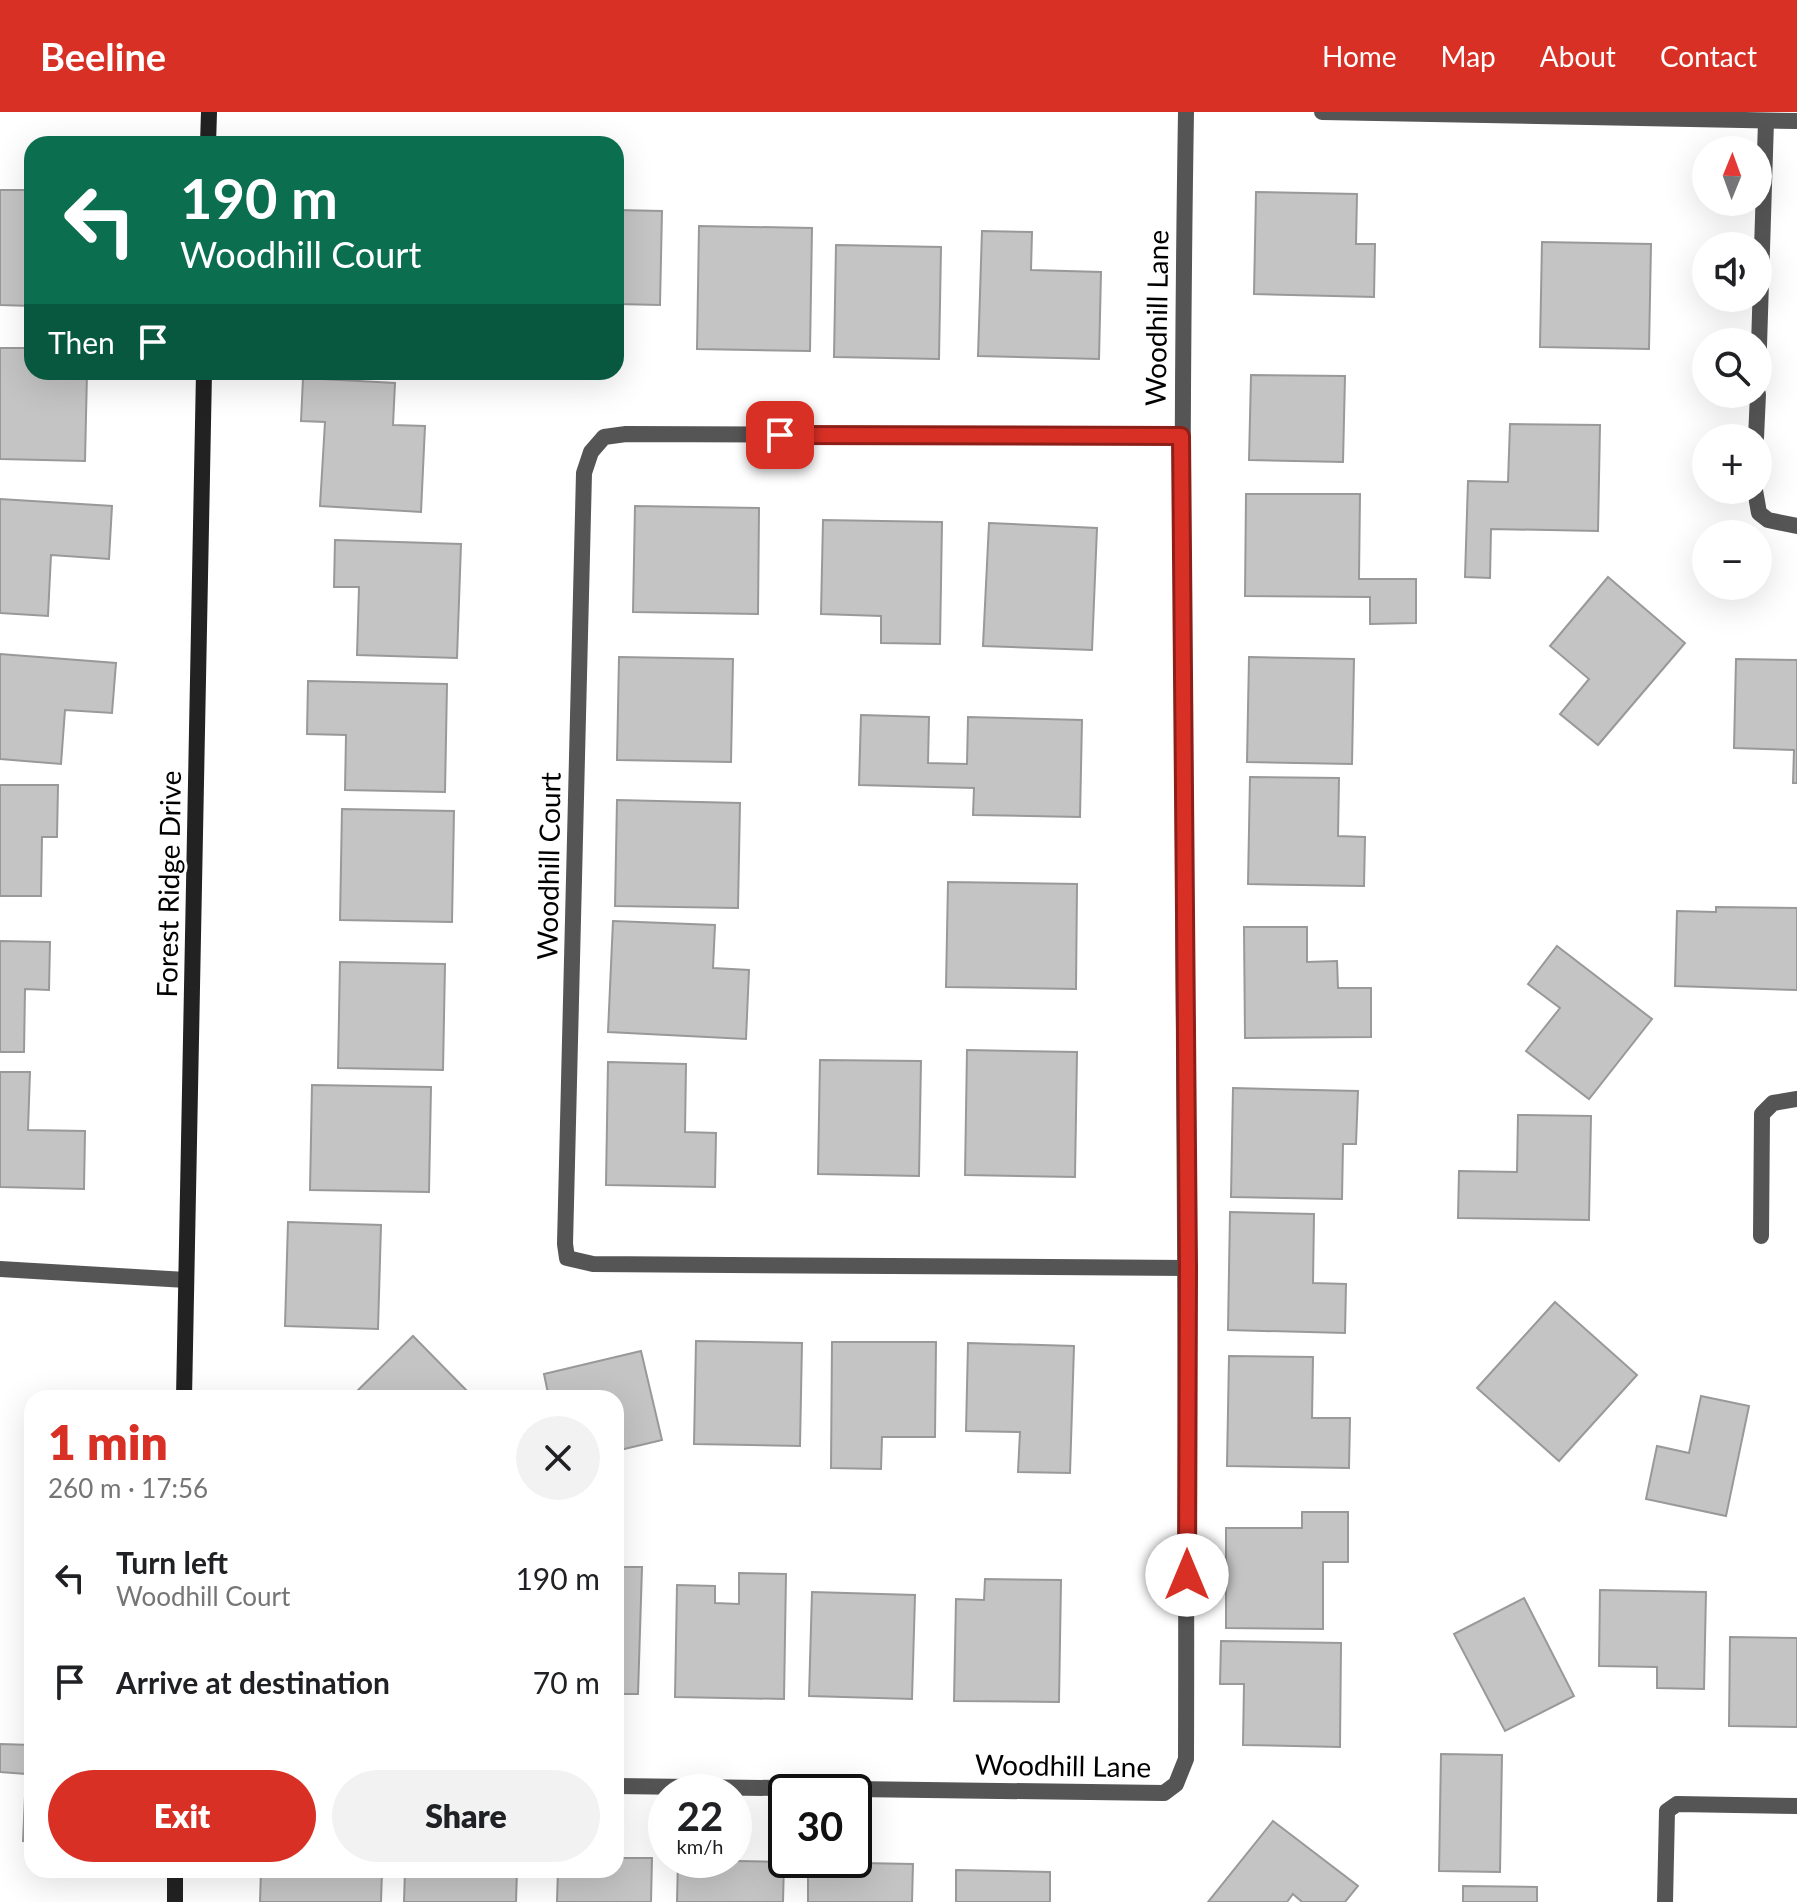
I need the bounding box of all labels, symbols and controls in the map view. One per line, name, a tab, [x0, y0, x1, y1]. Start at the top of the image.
text: Beeline	[40, 33, 166, 79]
text: Home	[1322, 39, 1397, 73]
text: Map	[1441, 39, 1496, 73]
text: About	[1540, 39, 1616, 73]
text: Contact	[1660, 39, 1757, 73]
north arrow	[1692, 136, 1772, 216]
map controls	[1692, 136, 1772, 600]
text: 190 m	[180, 164, 338, 231]
icon: left	[48, 168, 152, 272]
street label: Woodhill Lane	[1137, 230, 1175, 406]
text: Woodhill Court	[180, 232, 421, 276]
button: sound	[1692, 232, 1772, 312]
icon: arrive	[131, 320, 175, 364]
text: Then	[48, 324, 115, 360]
button: search	[1692, 328, 1772, 408]
pin	[746, 401, 814, 469]
icon: arrive	[758, 413, 802, 457]
button: +	[1692, 424, 1772, 504]
button: −	[1692, 520, 1772, 600]
street label: Forest Ridge Drive	[149, 770, 187, 998]
street label: Woodhill Court	[529, 772, 567, 960]
text: 1 min	[48, 1413, 168, 1470]
button: close	[516, 1416, 600, 1500]
text: 260 m · 17:56	[48, 1472, 208, 1504]
position arrow	[1145, 1533, 1229, 1617]
text: Turn left	[116, 1544, 228, 1580]
icon: left	[48, 1556, 92, 1600]
text: 190 m	[515, 1560, 600, 1596]
text: Woodhill Court	[116, 1580, 290, 1612]
icon: arrive	[48, 1660, 92, 1704]
text: Arrive at destination	[116, 1664, 390, 1700]
text: 70 m	[533, 1664, 600, 1700]
street label: Woodhill Lane	[975, 1746, 1151, 1784]
button: Exit	[48, 1770, 316, 1862]
button: Share	[332, 1770, 600, 1862]
speed limit sign: 30	[768, 1774, 872, 1878]
text: 22	[677, 1792, 723, 1840]
text: km/h	[677, 1834, 723, 1858]

